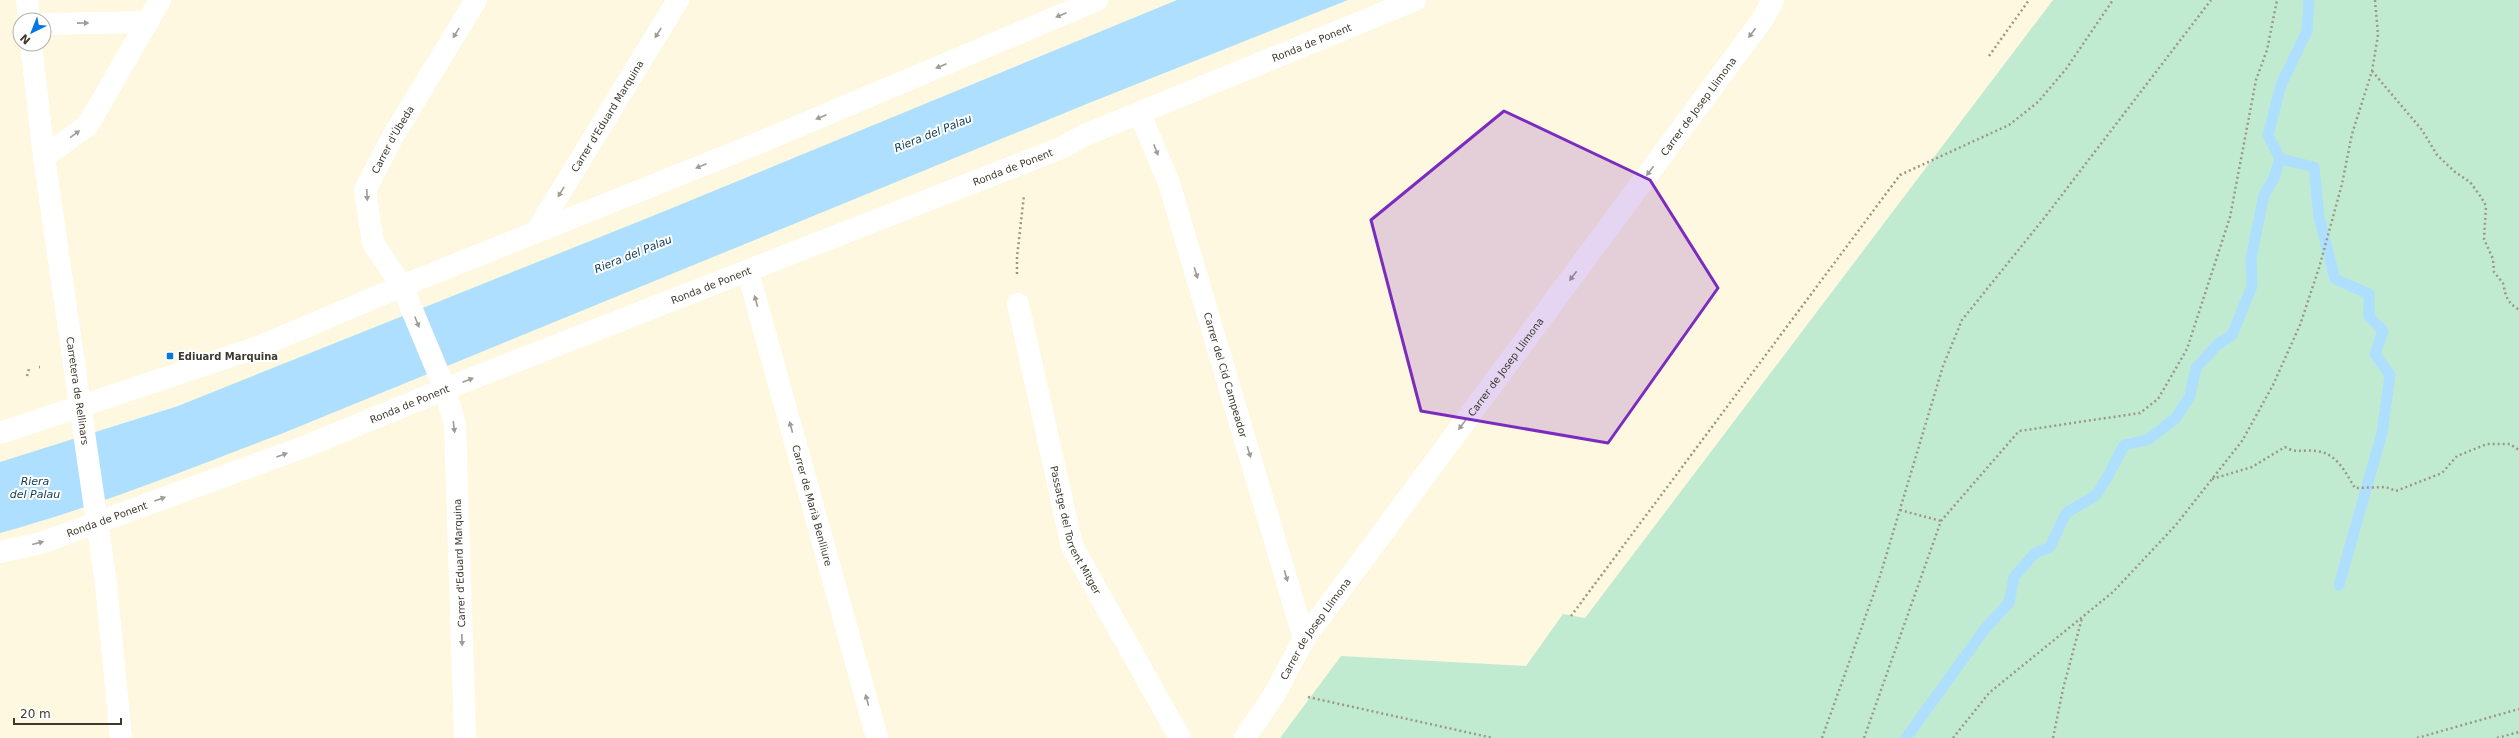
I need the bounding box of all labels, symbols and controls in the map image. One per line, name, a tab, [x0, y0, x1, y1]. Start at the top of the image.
north arrow	[12, 12, 52, 52]
one-way arrow	[1054, 13, 1066, 19]
one-way arrow	[77, 20, 90, 26]
street label: Ronda de Ponent	[1270, 22, 1353, 64]
one-way arrow	[452, 27, 459, 39]
one-way arrow	[654, 28, 662, 38]
one-way arrow	[1748, 28, 1756, 38]
text: N	[18, 31, 33, 47]
street label: Carrer de Josep Llimona	[1659, 55, 1739, 158]
street label: Carrer d'Eduard Marquina	[569, 58, 646, 174]
one-way arrow	[936, 63, 947, 69]
street label: Carrer d'Úbeda	[370, 104, 416, 175]
water label: Riera del Palau	[892, 112, 974, 155]
one-way arrow	[815, 114, 827, 120]
one-way arrow	[70, 130, 81, 138]
one-way arrow	[1153, 144, 1159, 156]
street label: Ronda de Ponent	[971, 147, 1054, 188]
one-way arrow	[695, 164, 707, 170]
one-way arrow	[1646, 166, 1654, 177]
one-way arrow	[557, 186, 564, 198]
one-way arrow	[363, 189, 370, 201]
water label: Riera del Palau	[592, 233, 674, 276]
street label: Ronda de Ponent	[670, 265, 753, 306]
one-way arrow	[1193, 268, 1199, 280]
one-way arrow	[1568, 270, 1577, 281]
one-way arrow	[753, 295, 759, 307]
street label: Carrer del Cid Campeador	[1202, 311, 1249, 440]
one-way arrow	[415, 316, 421, 328]
street label: Carrer de Josep Llimona	[1466, 316, 1546, 418]
street label: Carretera de Rellinars	[64, 336, 91, 446]
marker: Ediuard Marquina	[165, 351, 175, 361]
place label: Ediuard Marquina	[178, 351, 278, 362]
one-way arrow	[462, 376, 474, 382]
street label: Ronda de Ponent	[368, 383, 451, 425]
one-way arrow	[451, 420, 457, 433]
one-way arrow	[788, 420, 794, 432]
one-way arrow	[1458, 420, 1466, 431]
street label: Carrer de Marià Benlliure	[790, 444, 834, 567]
one-way arrow	[1246, 446, 1252, 458]
one-way arrow	[277, 451, 289, 457]
street label: Passatge del Torrent Mitger	[1048, 465, 1103, 597]
water label: Riera del Palau	[10, 475, 60, 501]
one-way arrow	[155, 496, 167, 502]
street label: Carrer d'Eduard Marquina	[452, 498, 467, 627]
street label: Ronda de Ponent	[65, 500, 149, 539]
one-way arrow	[32, 540, 44, 546]
one-way arrow	[1283, 571, 1289, 583]
street label: Carrer de Josep Llimona	[1278, 576, 1353, 682]
one-way arrow	[459, 634, 465, 647]
one-way arrow	[863, 694, 869, 707]
scale bar	[14, 700, 121, 726]
text: 20 m	[20, 707, 51, 721]

